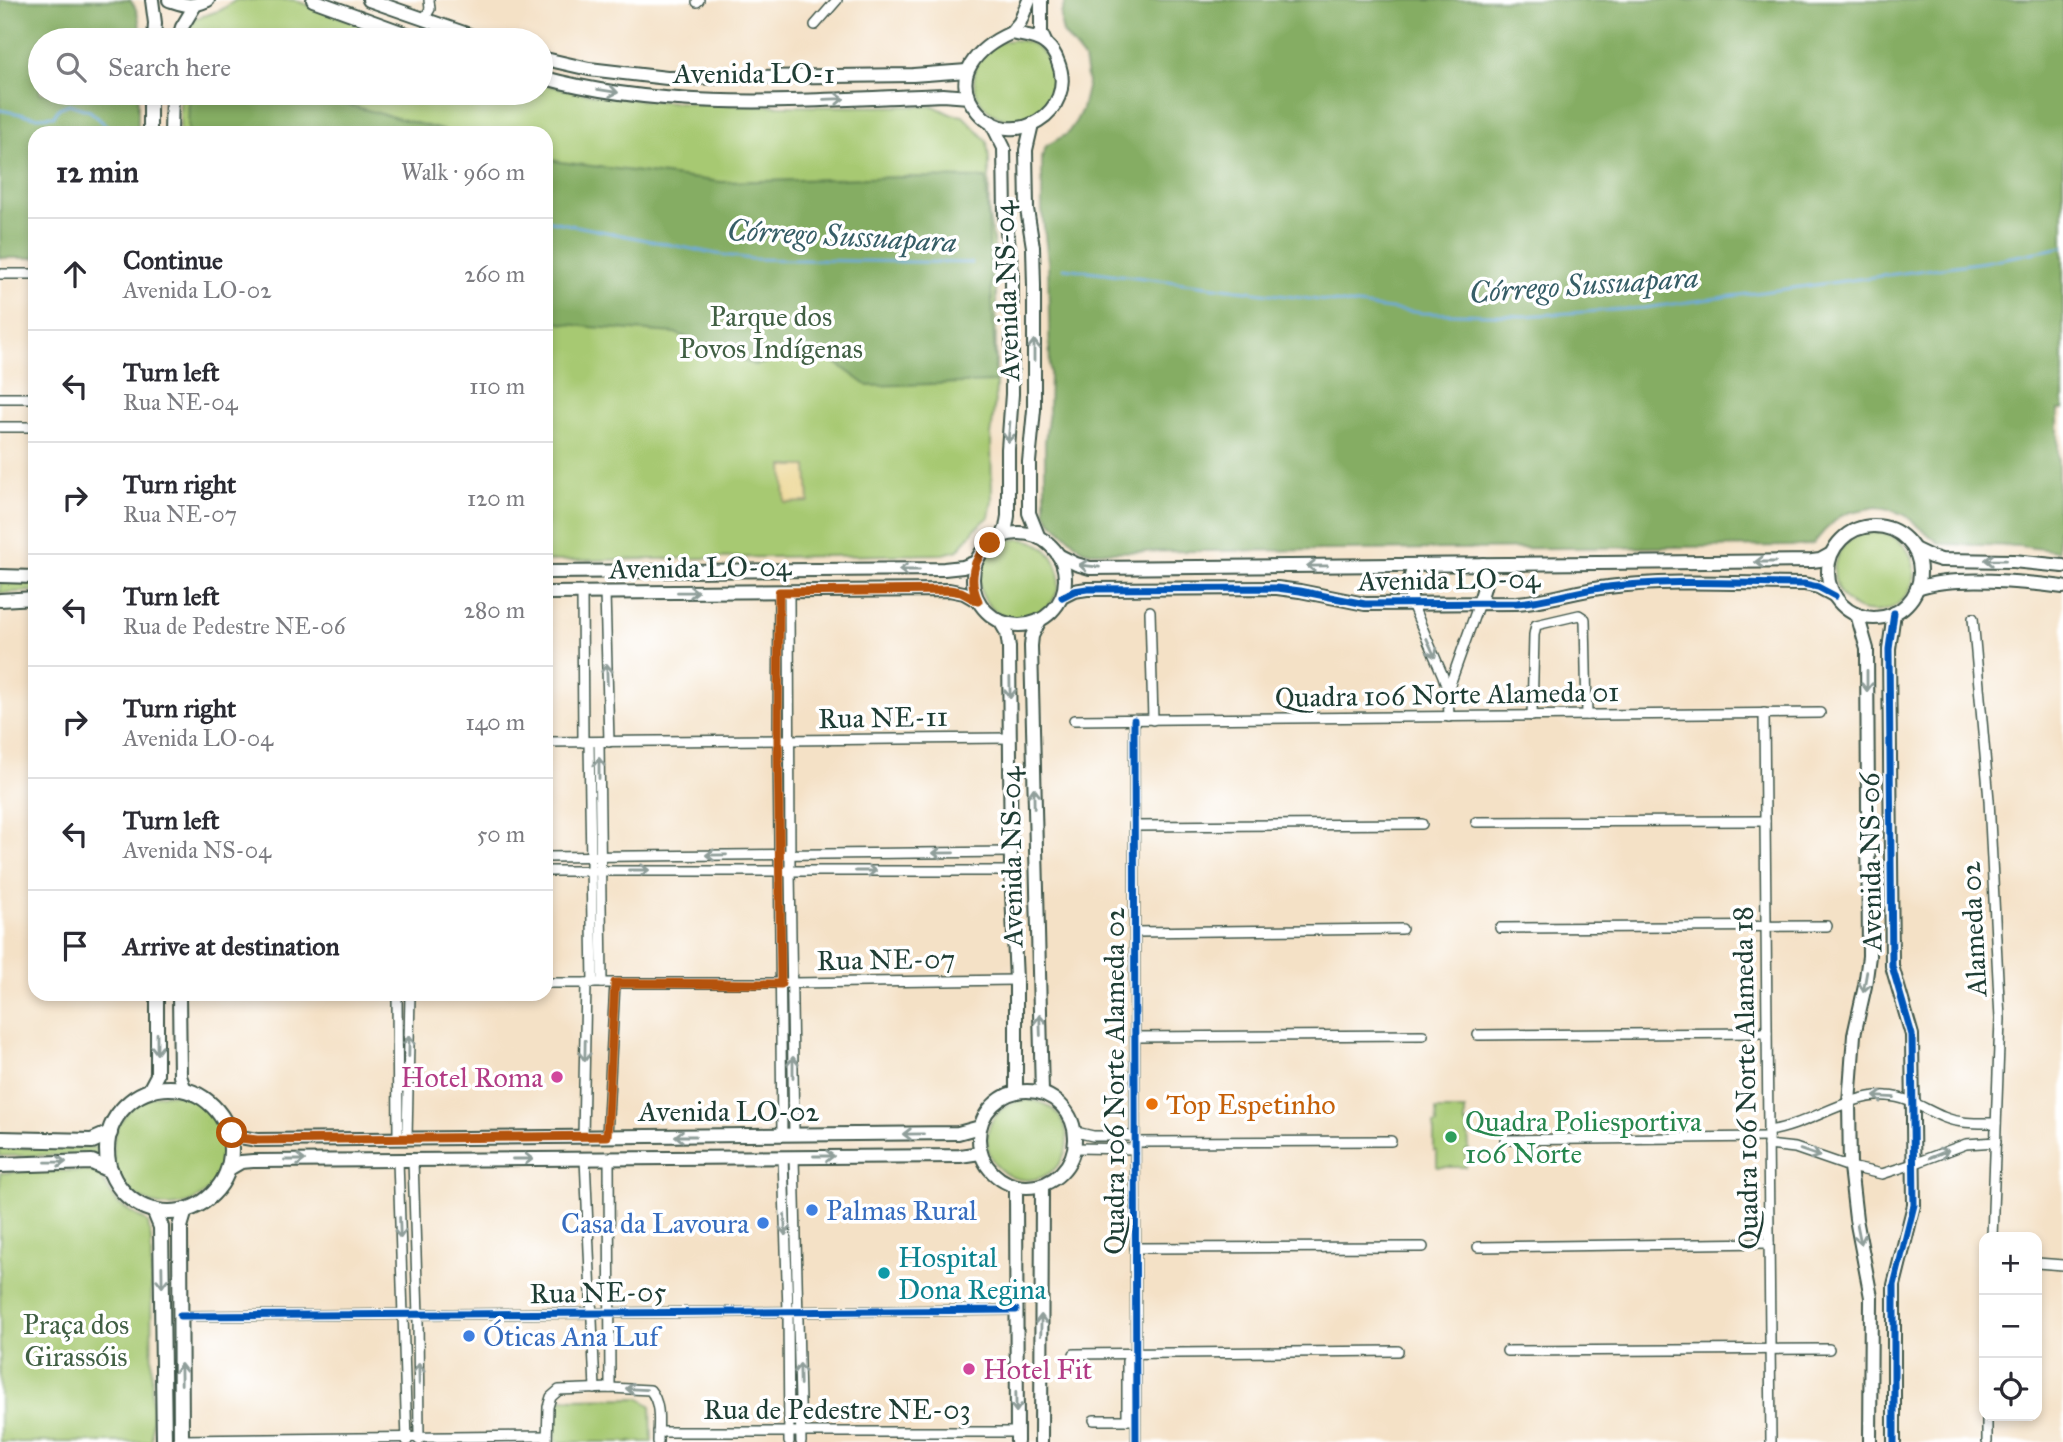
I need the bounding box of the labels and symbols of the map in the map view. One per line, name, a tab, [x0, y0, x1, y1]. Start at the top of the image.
street label: Avenida LO-1	[672, 56, 835, 91]
one-way arrow	[596, 84, 619, 97]
one-way arrow	[823, 92, 846, 105]
street label: Avenida NS-04	[986, 199, 1027, 383]
water label: Córrego Sussuapara	[726, 212, 958, 261]
water label: Córrego Sussuapara	[1468, 259, 1700, 312]
park label: Parque dos Povos Indígenas	[679, 299, 863, 366]
one-way arrow	[1027, 338, 1041, 361]
one-way arrow	[1003, 420, 1016, 442]
route end	[974, 527, 1005, 558]
street label: Avenida LO-04	[607, 548, 793, 587]
one-way arrow	[1984, 554, 2007, 567]
one-way arrow	[1753, 555, 1776, 569]
one-way arrow	[1305, 559, 1328, 573]
one-way arrow	[1078, 560, 1101, 573]
street label: Avenida LO-04	[1356, 560, 1542, 599]
one-way arrow	[898, 563, 921, 577]
one-way arrow	[676, 586, 699, 599]
one-way arrow	[1425, 636, 1438, 658]
one-way arrow	[600, 663, 614, 686]
one-way arrow	[1860, 669, 1874, 692]
street label: Quadra 106 Norte Alameda 01	[1274, 674, 1620, 715]
one-way arrow	[1003, 676, 1017, 699]
street label: Rua NE-11	[818, 699, 948, 736]
one-way arrow	[592, 756, 606, 779]
street label: Avenida NS-04	[992, 765, 1031, 948]
street label: Avenida NS-06	[1851, 771, 1890, 953]
one-way arrow	[1028, 787, 1041, 810]
one-way arrow	[932, 846, 955, 859]
one-way arrow	[705, 848, 728, 862]
street label: Alameda 02	[1952, 860, 1995, 998]
one-way arrow	[627, 863, 650, 877]
one-way arrow	[854, 864, 877, 878]
street label: Quadra 106 Norte Alameda 18	[1725, 906, 1766, 1250]
street label: Quadra 106 Norte Alameda 02	[1097, 907, 1132, 1255]
street label: Rua NE-07	[816, 941, 956, 978]
one-way arrow	[1858, 970, 1871, 993]
one-way arrow	[1033, 1014, 1046, 1037]
one-way arrow	[150, 1033, 164, 1056]
one-way arrow	[402, 1034, 415, 1057]
one-way arrow	[578, 1039, 592, 1062]
one-way arrow	[786, 1055, 800, 1078]
place label: Hotel Roma	[401, 1060, 543, 1095]
marker: Hotel Roma	[549, 1069, 565, 1085]
place label: Top Espetinho	[1166, 1087, 1336, 1122]
one-way arrow	[1873, 1090, 1896, 1103]
street label: Avenida LO-02	[638, 1094, 820, 1129]
marker: Top Espetinho	[1144, 1096, 1160, 1112]
place label: Quadra Poliesportiva 106 Norte	[1465, 1104, 1702, 1171]
route start	[216, 1117, 247, 1148]
one-way arrow	[902, 1127, 925, 1140]
one-way arrow	[674, 1129, 697, 1143]
marker: Quadra Poliesportiva 106 Norte	[1443, 1129, 1459, 1145]
one-way arrow	[1799, 1147, 1821, 1160]
one-way arrow	[1928, 1147, 1949, 1160]
one-way arrow	[812, 1149, 835, 1163]
one-way arrow	[511, 1152, 534, 1165]
one-way arrow	[283, 1153, 306, 1167]
one-way arrow	[45, 1155, 68, 1169]
place label: Palmas Rural	[826, 1193, 977, 1228]
marker: Palmas Rural	[804, 1202, 820, 1218]
place label: Casa da Lavoura	[561, 1206, 749, 1241]
one-way arrow	[779, 1213, 792, 1236]
marker: Casa da Lavoura	[755, 1215, 771, 1231]
one-way arrow	[394, 1216, 407, 1239]
one-way arrow	[1853, 1222, 1866, 1245]
place label: Hospital Dona Regina	[898, 1240, 1047, 1307]
one-way arrow	[155, 1265, 169, 1288]
marker: Hospital Dona Regina	[876, 1265, 892, 1281]
street label: Rua NE-05	[529, 1274, 667, 1311]
park label: Praça dos Girassóis	[23, 1307, 129, 1374]
one-way arrow	[1034, 1314, 1048, 1337]
place label: Óticas Ana Luf	[483, 1319, 663, 1354]
marker: Óticas Ana Luf	[461, 1328, 477, 1344]
place label: Hotel Fit	[983, 1352, 1092, 1387]
marker: Hotel Fit	[961, 1361, 977, 1377]
one-way arrow	[175, 1363, 188, 1386]
one-way arrow	[412, 1363, 426, 1386]
one-way arrow	[793, 1363, 807, 1386]
one-way arrow	[625, 1383, 648, 1396]
one-way arrow	[1010, 1390, 1023, 1413]
street label: Rua de Pedestre NE-03	[703, 1392, 971, 1427]

